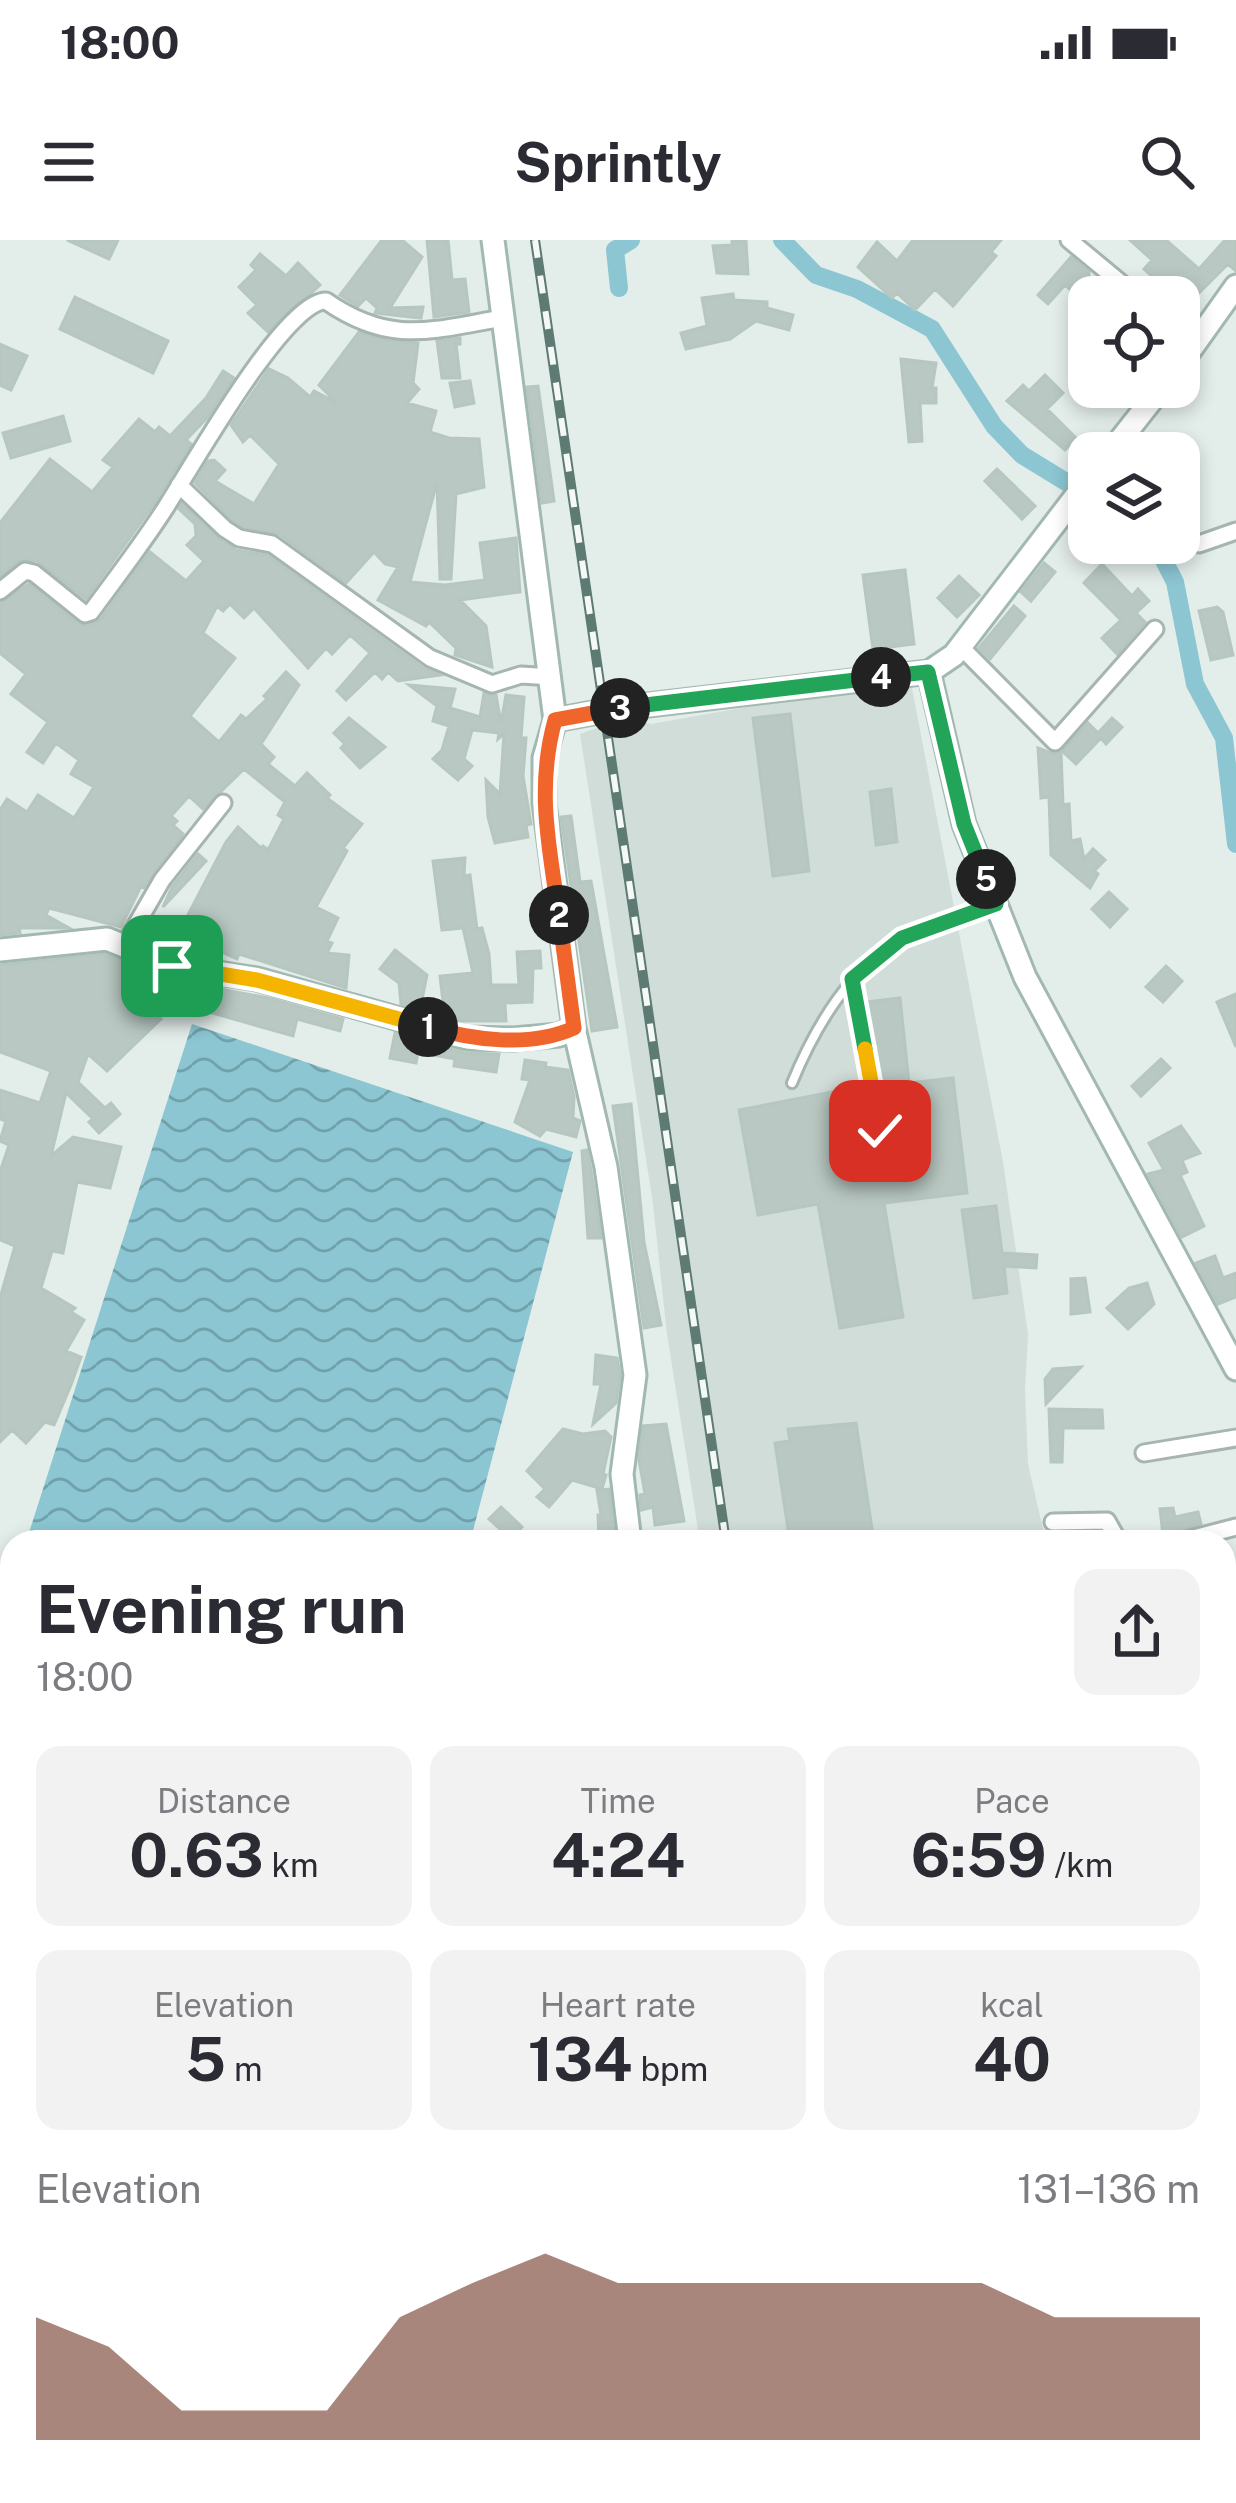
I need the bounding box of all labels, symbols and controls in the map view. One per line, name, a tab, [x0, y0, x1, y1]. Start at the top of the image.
text: 18:00	[60, 16, 179, 69]
icon: menu	[36, 129, 102, 195]
icon: search	[1134, 129, 1200, 195]
text: Sprintly	[514, 131, 722, 194]
map controls	[1068, 276, 1200, 564]
button: locate	[1068, 276, 1200, 408]
button: layers	[1068, 432, 1200, 564]
pin: 4	[851, 647, 911, 707]
text: 4	[870, 658, 892, 696]
pin: 3	[590, 678, 650, 738]
text: 3	[609, 689, 631, 727]
pin: 5	[956, 849, 1016, 909]
text: 5	[975, 860, 997, 898]
pin: 2	[529, 885, 589, 945]
text: 2	[549, 896, 569, 934]
pin	[121, 915, 223, 1017]
icon: arrive	[139, 933, 205, 999]
pin: 1	[398, 997, 458, 1057]
text: 1	[421, 1008, 435, 1046]
pin	[829, 1080, 931, 1182]
icon: check	[847, 1098, 913, 1164]
button: share	[1074, 1569, 1200, 1695]
text: Evening run	[36, 1570, 407, 1648]
text: 18:00	[36, 1654, 133, 1700]
text: Distance	[157, 1782, 291, 1820]
text: Time	[580, 1782, 656, 1820]
text: Pace	[974, 1782, 1050, 1820]
text: 0.63	[129, 1820, 264, 1891]
text: 4:24	[551, 1820, 685, 1891]
text: 6:59	[911, 1820, 1047, 1891]
text: km	[264, 1846, 319, 1884]
text: /km	[1047, 1846, 1113, 1884]
text: Elevation	[154, 1986, 294, 2024]
text: Heart rate	[540, 1986, 696, 2024]
text: kcal	[980, 1986, 1044, 2024]
text: 5	[185, 2024, 226, 2095]
text: 134	[528, 2024, 632, 2095]
text: 40	[973, 2024, 1051, 2095]
text: m	[226, 2050, 263, 2088]
text: bpm	[632, 2050, 708, 2088]
text: Elevation	[36, 2166, 202, 2212]
text: 131–136 m	[1017, 2166, 1200, 2212]

